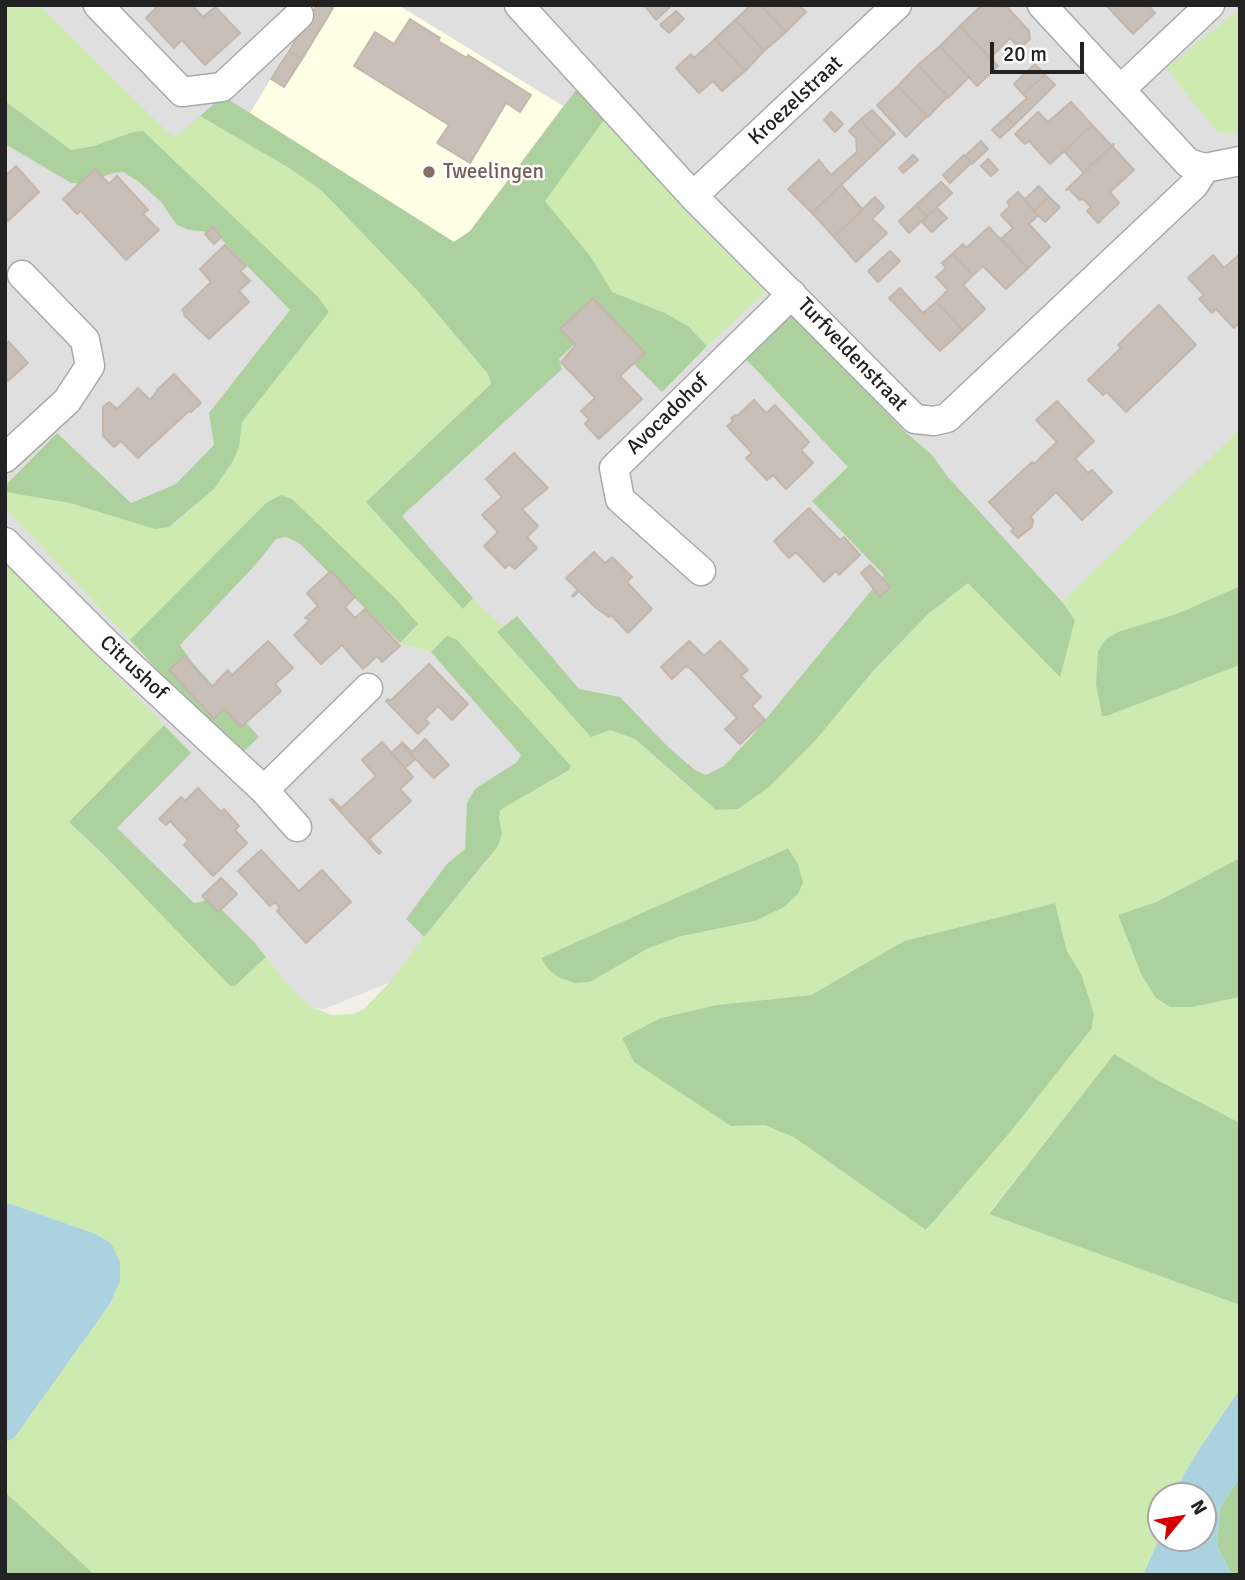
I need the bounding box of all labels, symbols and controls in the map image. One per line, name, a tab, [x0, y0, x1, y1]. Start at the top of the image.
scale bar	[993, 28, 1088, 72]
text: 20 m	[1003, 41, 1047, 67]
street label: Kroezelstraat	[744, 51, 848, 151]
place label: Tweelingen	[443, 159, 544, 185]
marker: Tweelingen	[421, 164, 437, 180]
street label: Turfveldenstraat	[792, 293, 912, 417]
street label: Avocadohof	[622, 370, 714, 460]
street label: Citrushof	[94, 630, 172, 706]
north arrow	[1147, 1482, 1217, 1552]
text: N	[1185, 1496, 1212, 1519]

